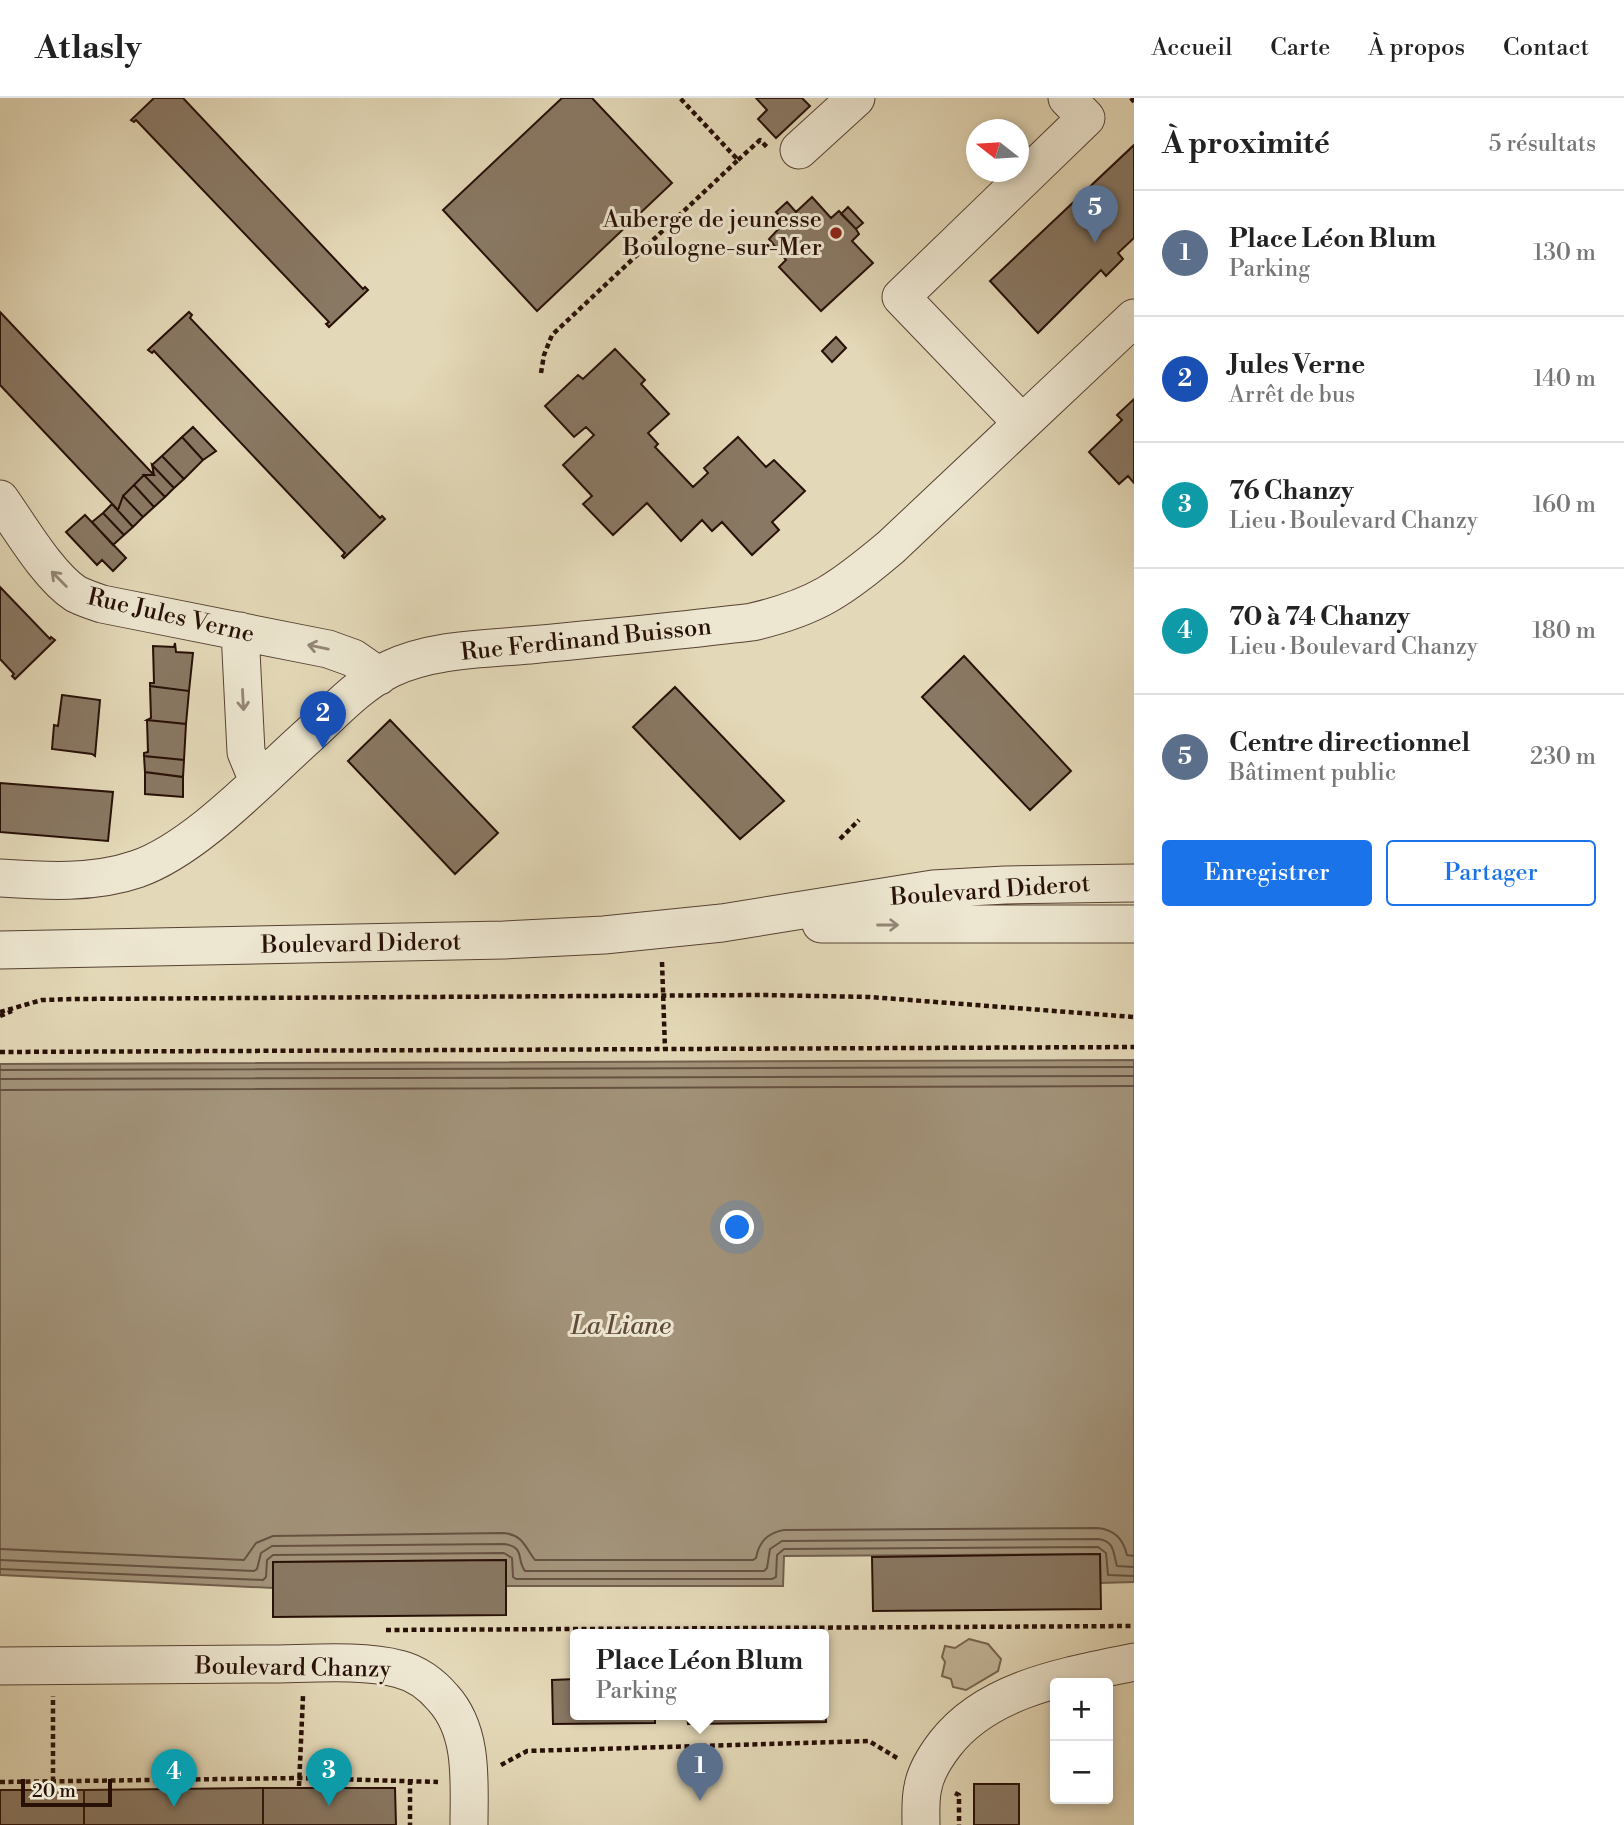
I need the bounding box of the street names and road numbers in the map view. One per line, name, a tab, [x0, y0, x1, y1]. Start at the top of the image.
street label: Rue Jules Verne	[84, 582, 257, 650]
street label: Rue Ferdinand Buisson	[459, 612, 713, 668]
street label: Boulevard Diderot	[888, 869, 1091, 913]
street label: Boulevard Diderot	[260, 927, 462, 961]
street label: Boulevard Chanzy	[194, 1651, 392, 1685]

